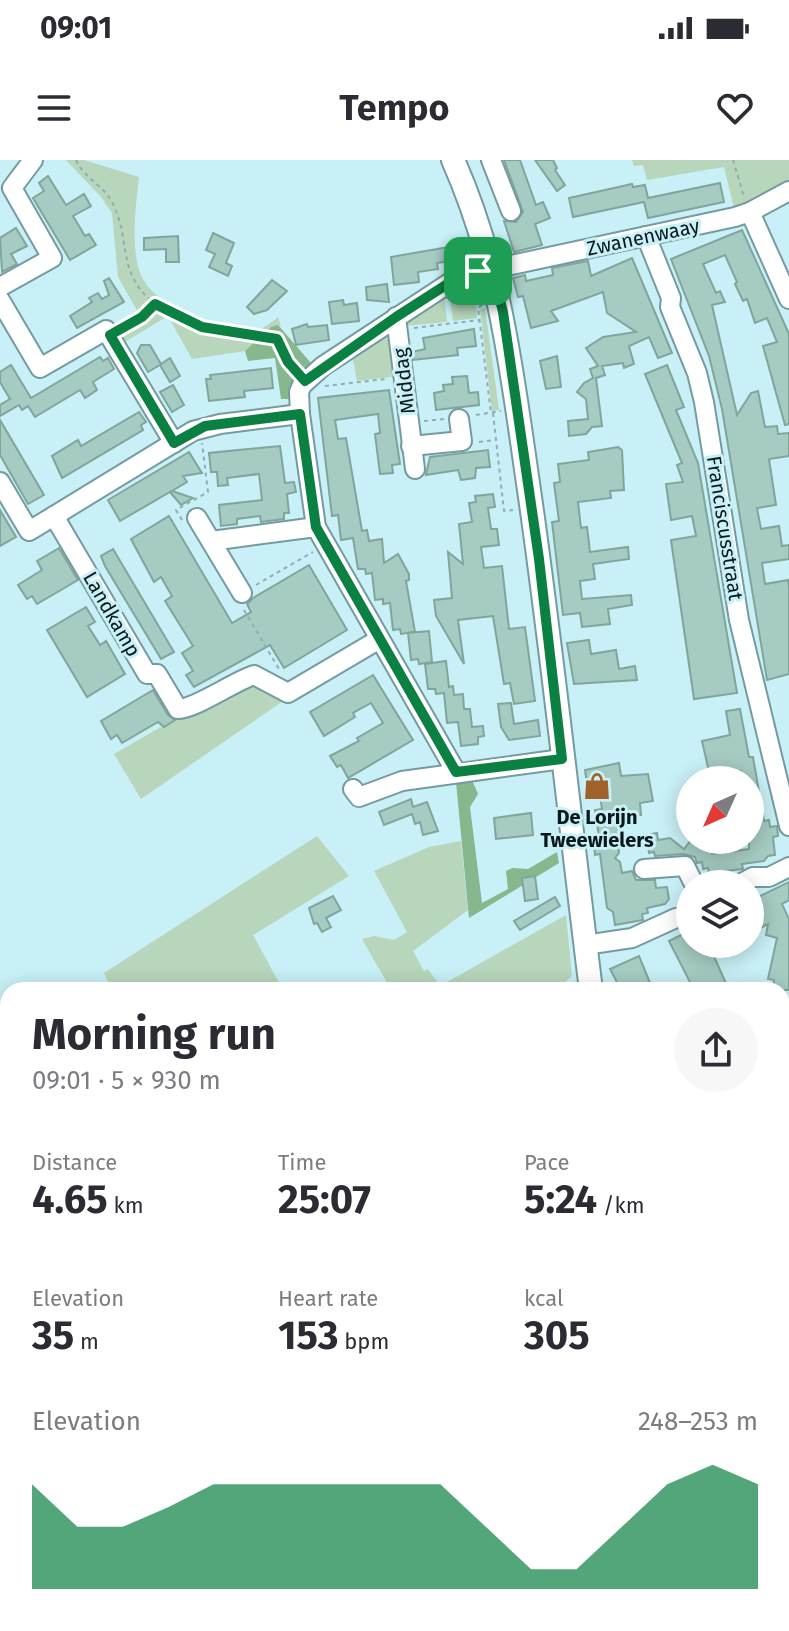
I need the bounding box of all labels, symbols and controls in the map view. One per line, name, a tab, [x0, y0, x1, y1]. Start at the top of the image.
text: 09:01	[40, 10, 112, 46]
icon: menu	[32, 86, 76, 130]
text: Tempo	[339, 86, 450, 130]
icon: heart	[713, 86, 757, 130]
street label: Zwanenwaay	[584, 213, 702, 261]
pin	[444, 237, 512, 305]
icon: arrive	[456, 249, 500, 293]
street label: Middag	[388, 346, 420, 415]
street label: Franciscusstraat	[702, 454, 748, 603]
street label: Landkamp	[78, 567, 146, 661]
north arrow	[676, 766, 764, 854]
map controls	[676, 766, 764, 958]
shop icon: De Lorijn Tweewielers	[582, 771, 612, 801]
place label: De Lorijn Tweewielers	[540, 805, 654, 852]
button: layers	[676, 870, 764, 958]
text: Morning run	[32, 1008, 276, 1061]
button: share	[674, 1008, 758, 1092]
text: 09:01 · 5 × 930 m	[32, 1065, 221, 1096]
text: Distance	[32, 1149, 117, 1176]
text: Time	[278, 1149, 326, 1176]
text: Pace	[524, 1149, 570, 1176]
text: 4.65	[32, 1176, 108, 1224]
text: 25:07	[278, 1176, 371, 1224]
text: 5:24	[524, 1176, 597, 1224]
text: km	[108, 1192, 144, 1219]
text: /km	[597, 1192, 645, 1219]
text: Elevation	[32, 1285, 124, 1312]
text: Heart rate	[278, 1285, 378, 1312]
text: kcal	[524, 1285, 564, 1312]
text: 35	[32, 1312, 74, 1360]
text: 153	[278, 1312, 338, 1360]
text: 305	[524, 1312, 590, 1360]
text: m	[74, 1328, 99, 1355]
text: bpm	[338, 1328, 389, 1355]
text: Elevation	[32, 1406, 141, 1437]
text: 248–253 m	[638, 1406, 758, 1437]

